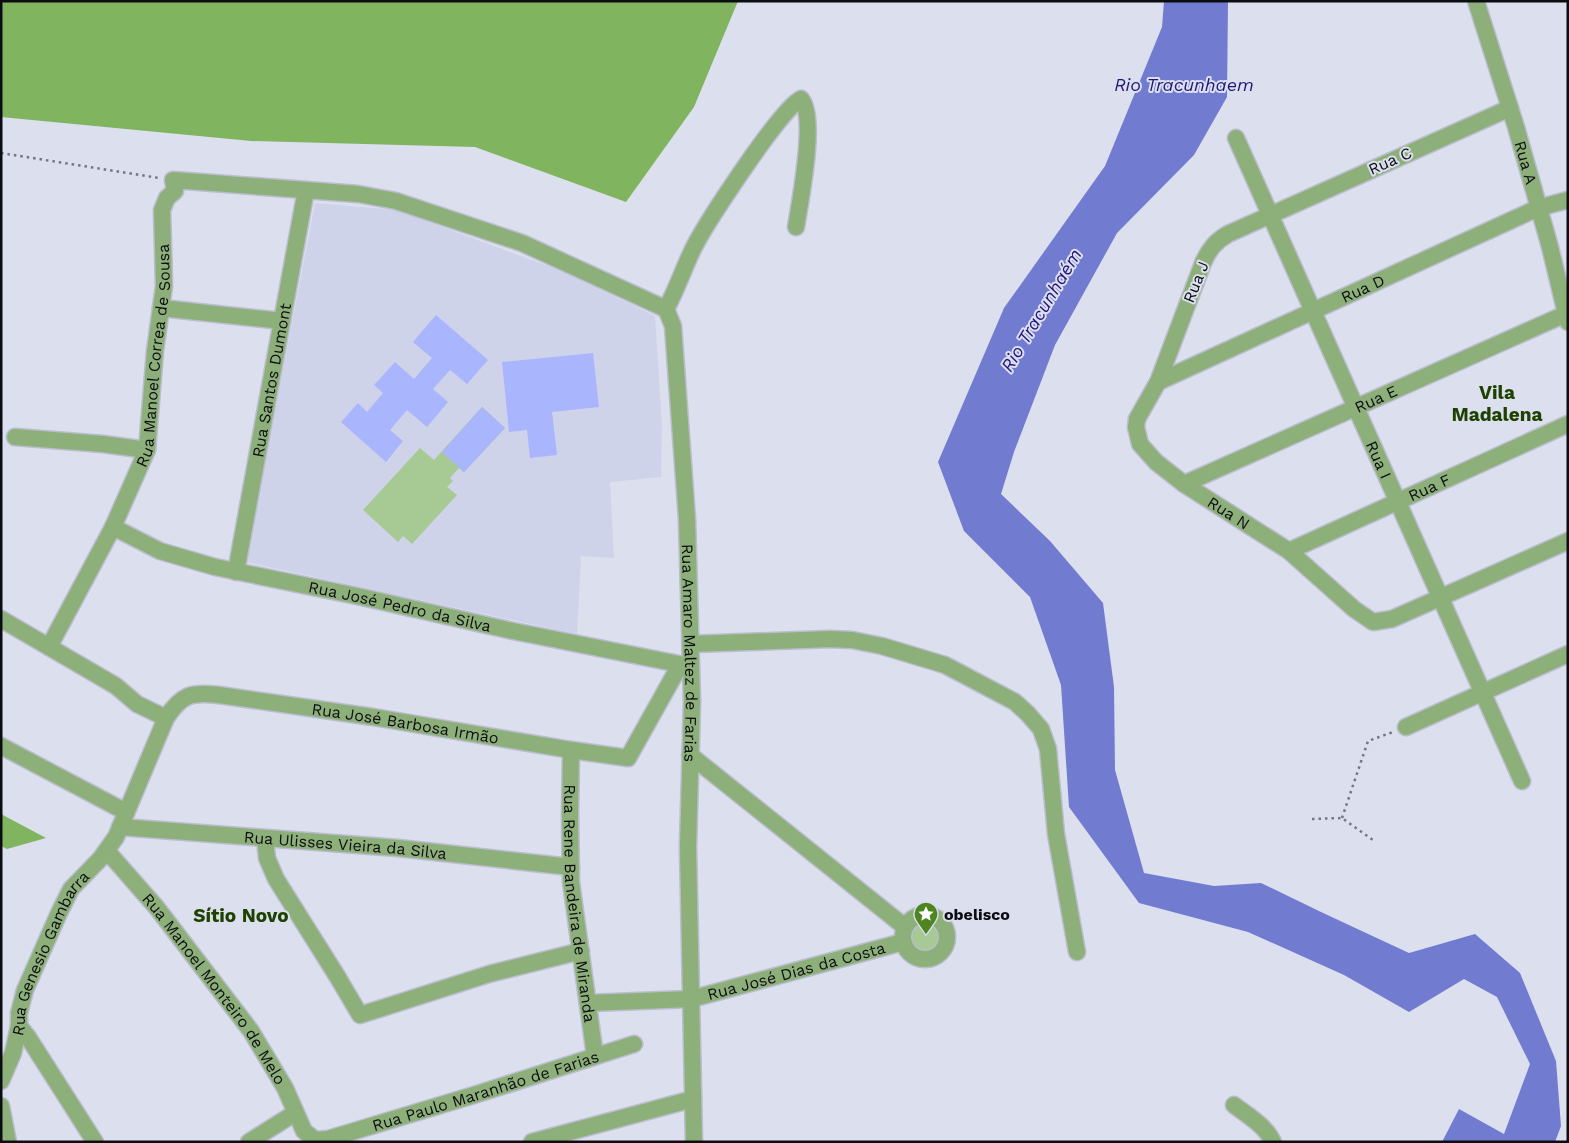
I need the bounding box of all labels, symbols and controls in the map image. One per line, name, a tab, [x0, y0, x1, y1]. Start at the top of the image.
water label: Rio Tracunhaem	[1114, 74, 1254, 95]
street label: Rua A	[1511, 138, 1541, 187]
street label: Rua C	[1365, 143, 1415, 179]
street label: Rua Manoel Correa de Sousa	[131, 244, 174, 470]
water label: Rio Tracunhaém	[996, 245, 1086, 375]
street label: Rua J	[1179, 258, 1213, 306]
street label: Rua D	[1338, 270, 1387, 307]
street label: Rua Santos Dumont	[248, 301, 295, 459]
street label: Rua E	[1352, 381, 1400, 416]
district label: Vila Madalena	[1451, 381, 1543, 426]
street label: Rua I	[1362, 438, 1396, 481]
street label: Rua F	[1405, 469, 1453, 505]
street label: Rua N	[1204, 492, 1253, 533]
street label: Rua Amaro Maltez de Farias	[678, 544, 702, 762]
street label: Rua José Pedro da Silva	[307, 577, 493, 635]
street label: Rua José Barbosa Irmão	[311, 699, 500, 747]
street label: Rua Rene Bandeira de Miranda	[560, 784, 600, 1024]
street label: Rua Ulisses Vieira da Silva	[243, 827, 448, 863]
street label: Rua Genesio Gambarra	[8, 867, 93, 1038]
street label: Rua Manoel Monteiro de Melo	[139, 889, 290, 1088]
place icon: obelisco	[913, 901, 939, 935]
district label: Sítio Novo	[193, 904, 289, 927]
place label: obelisco	[944, 905, 1010, 924]
street label: Rua José Dias da Costa	[705, 938, 887, 1004]
street label: Rua Paulo Maranhão de Farias	[370, 1046, 601, 1135]

